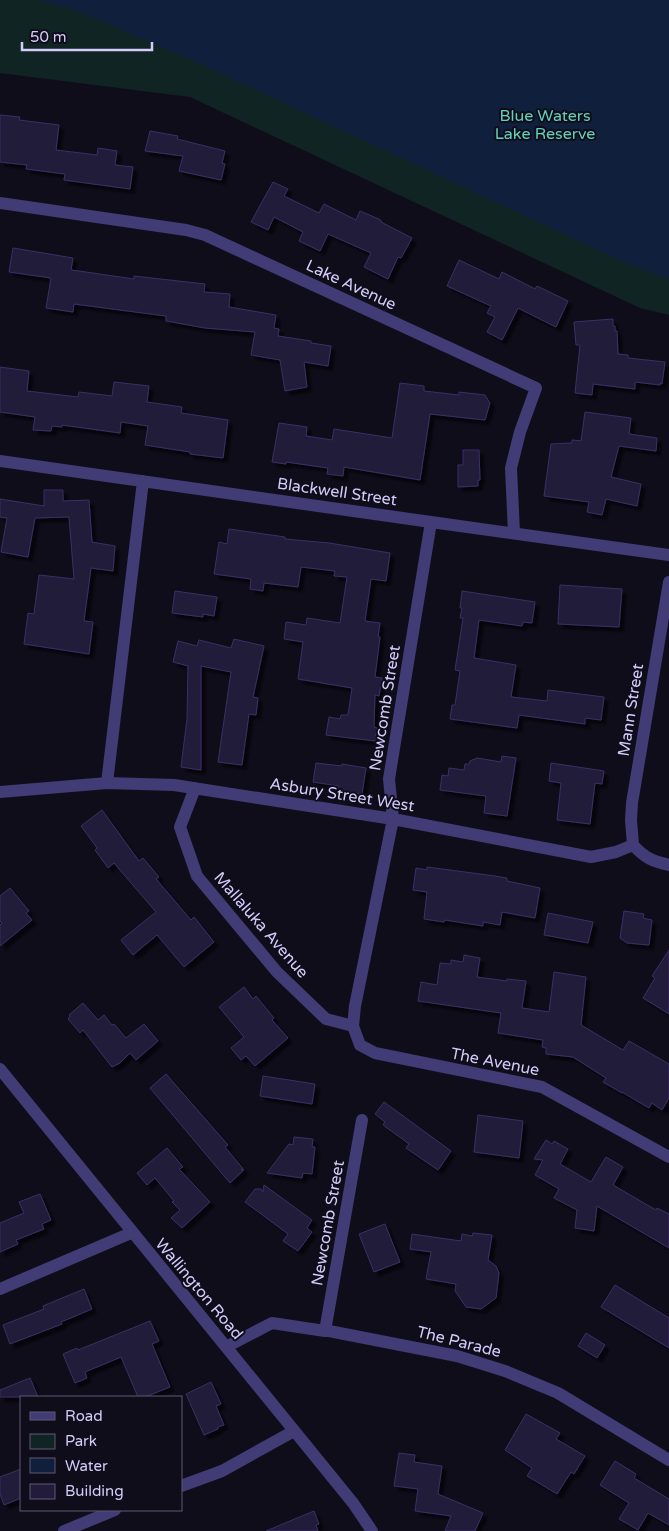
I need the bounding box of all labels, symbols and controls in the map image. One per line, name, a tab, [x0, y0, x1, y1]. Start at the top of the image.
scale bar	[22, 20, 152, 52]
text: 50 m	[30, 28, 67, 46]
park label: Blue Waters Lake Reserve	[495, 106, 595, 144]
street label: Lake Avenue	[303, 255, 399, 315]
street label: Blackwell Street	[276, 474, 398, 510]
street label: Newcomb Street	[365, 644, 405, 772]
street label: Mann Street	[614, 662, 648, 758]
street label: Asbury Street West	[268, 774, 416, 816]
street label: Mallaluka Avenue	[209, 868, 313, 982]
street label: The Avenue	[449, 1044, 541, 1080]
street label: Newcomb Street	[307, 1159, 349, 1287]
street label: Wallington Road	[151, 1234, 247, 1344]
street label: The Parade	[415, 1322, 503, 1362]
legend	[20, 1396, 182, 1511]
text: Road	[65, 1407, 103, 1425]
text: Park	[65, 1432, 97, 1450]
text: Water	[65, 1457, 108, 1475]
text: Building	[65, 1482, 124, 1500]

